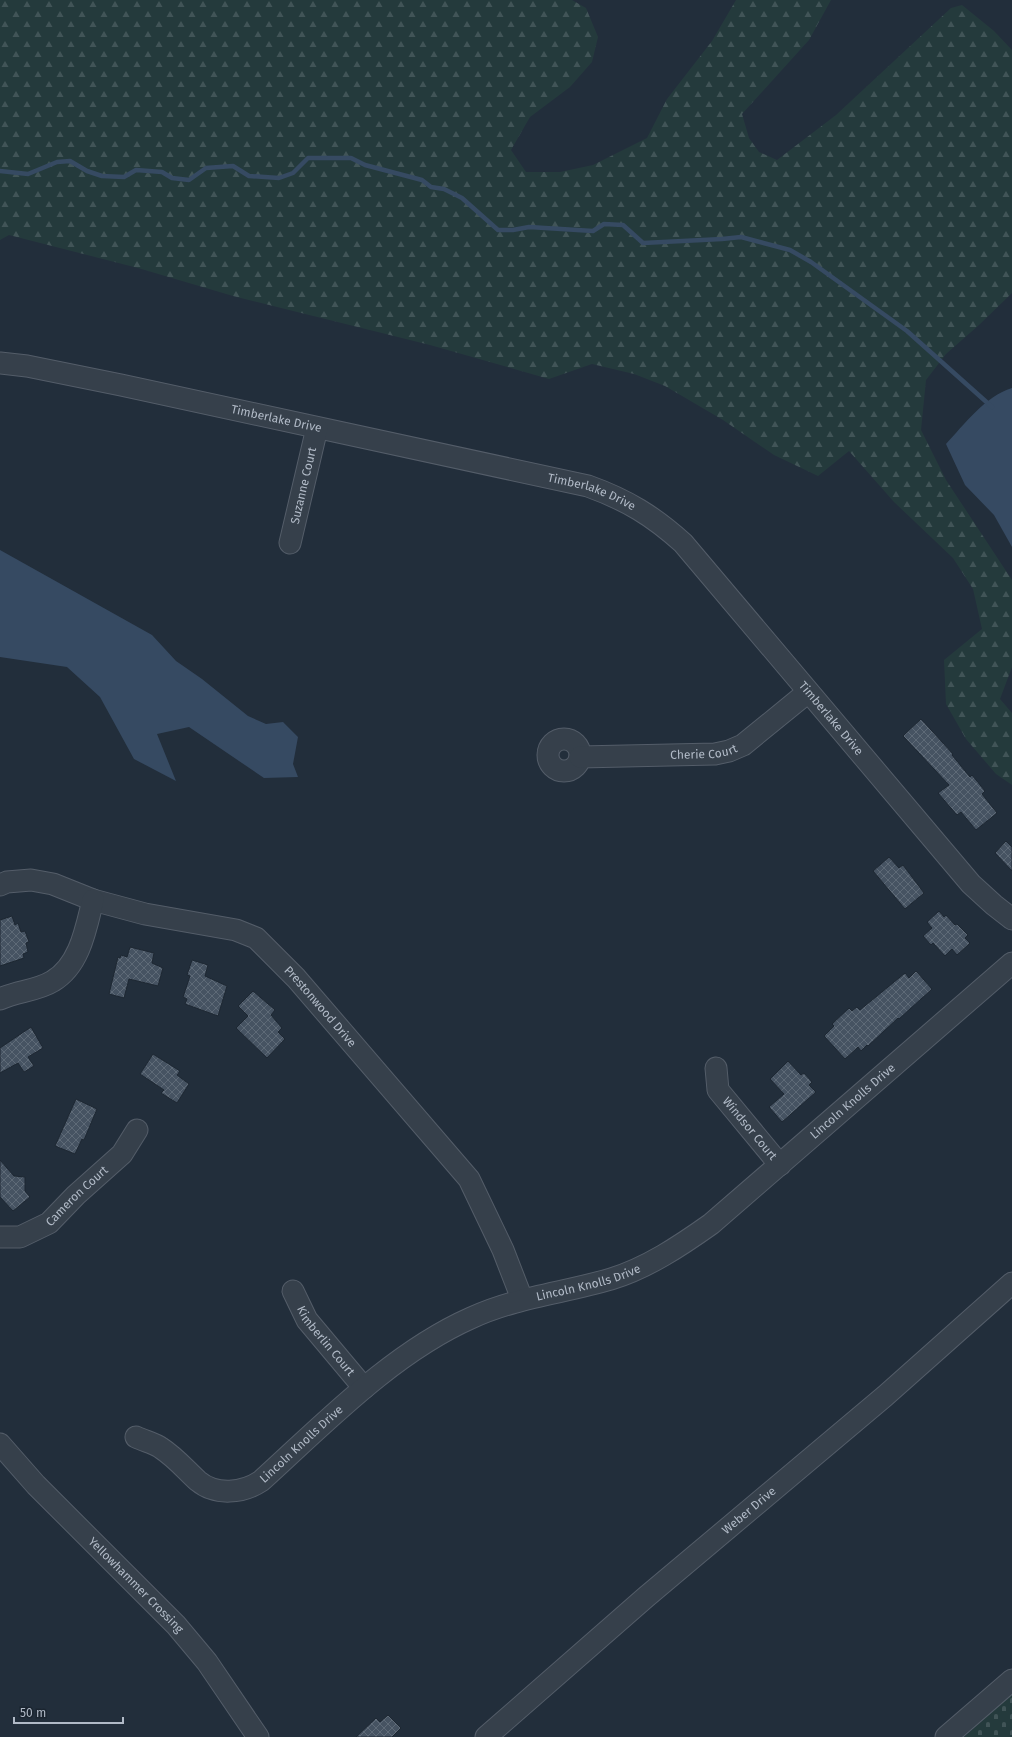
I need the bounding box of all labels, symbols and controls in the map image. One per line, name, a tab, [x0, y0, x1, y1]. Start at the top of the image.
street label: Timberlake Drive	[230, 402, 323, 435]
street label: Suzanne Court	[288, 445, 319, 525]
street label: Timberlake Drive	[546, 471, 638, 513]
street label: Timberlake Drive	[796, 679, 866, 758]
street label: Cherie Court	[670, 741, 740, 762]
street label: Prestonwood Drive	[281, 963, 359, 1050]
street label: Lincoln Knolls Drive	[807, 1061, 898, 1142]
street label: Windsor Court	[720, 1094, 780, 1163]
street label: Cameron Court	[43, 1162, 111, 1229]
street label: Lincoln Knolls Drive	[535, 1261, 643, 1304]
street label: Kimberlin Court	[294, 1303, 358, 1379]
street label: Lincoln Knolls Drive	[257, 1402, 346, 1486]
street label: Weber Drive	[719, 1484, 779, 1537]
street label: Yellowhammer Crossing	[85, 1534, 187, 1636]
scale bar	[14, 1699, 123, 1725]
text: 50 m	[20, 1706, 46, 1720]

